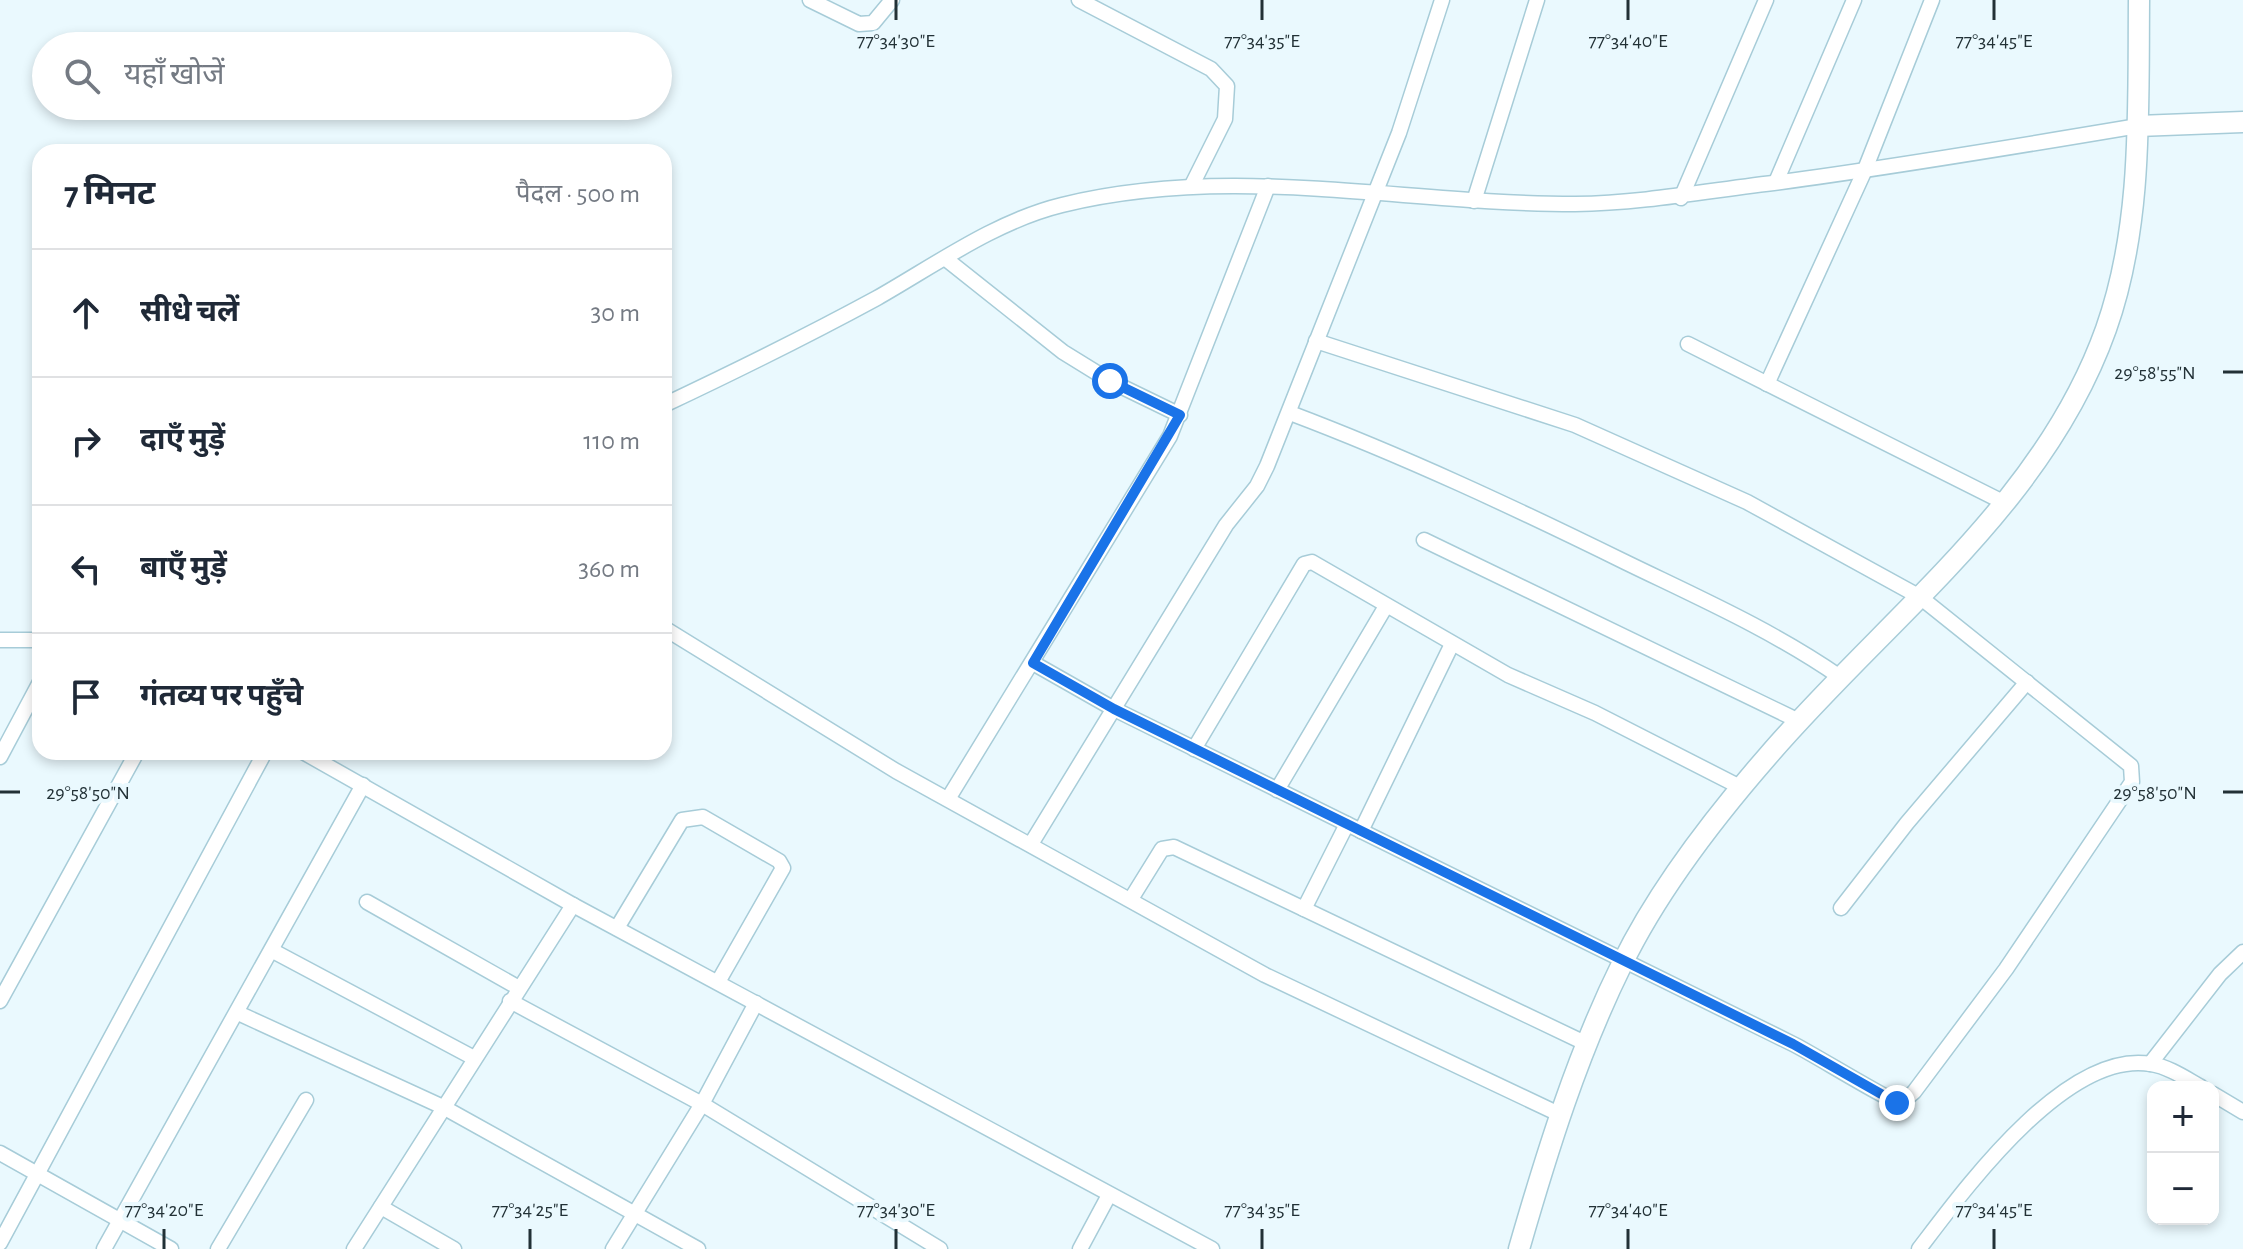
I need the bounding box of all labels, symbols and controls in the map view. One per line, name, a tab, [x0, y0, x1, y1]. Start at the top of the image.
text: 77°34'30"E	[857, 31, 935, 51]
text: 77°34'35"E	[1224, 31, 1300, 51]
text: 77°34'40"E	[1588, 31, 1668, 51]
text: 77°34'45"E	[1956, 31, 2033, 51]
search box	[32, 32, 672, 120]
icon: search	[60, 54, 104, 98]
text: यहाँ खोजें	[124, 60, 225, 90]
text: 7 मिनट	[64, 177, 155, 211]
text: पैदल · 500 m	[516, 181, 640, 207]
icon: ahead	[64, 291, 108, 335]
text: सीधे चलें	[140, 297, 239, 327]
text: 30 m	[590, 300, 640, 326]
route start	[1092, 363, 1128, 399]
text: 29°58'55"N	[2114, 363, 2196, 383]
icon: right	[64, 419, 108, 463]
text: दाएँ मुड़ें	[140, 425, 225, 455]
text: 110 m	[583, 428, 640, 454]
icon: left	[64, 547, 108, 591]
text: बाएँ मुड़ें	[140, 553, 227, 583]
text: 360 m	[578, 556, 640, 582]
icon: arrive	[64, 675, 108, 719]
text: गंतव्य पर पहुँचे	[140, 681, 303, 711]
text: 29°58'50"N	[46, 783, 130, 803]
text: 29°58'50"N	[2113, 783, 2197, 803]
map controls	[2147, 1081, 2219, 1225]
button: +	[2147, 1081, 2219, 1153]
route end	[1879, 1085, 1915, 1121]
button: −	[2147, 1153, 2219, 1225]
text: 77°34'20"E	[125, 1200, 204, 1220]
text: 77°34'25"E	[492, 1200, 569, 1220]
text: 77°34'30"E	[857, 1200, 935, 1220]
text: 77°34'35"E	[1224, 1200, 1300, 1220]
text: 77°34'40"E	[1588, 1200, 1668, 1220]
text: 77°34'45"E	[1956, 1200, 2033, 1220]

